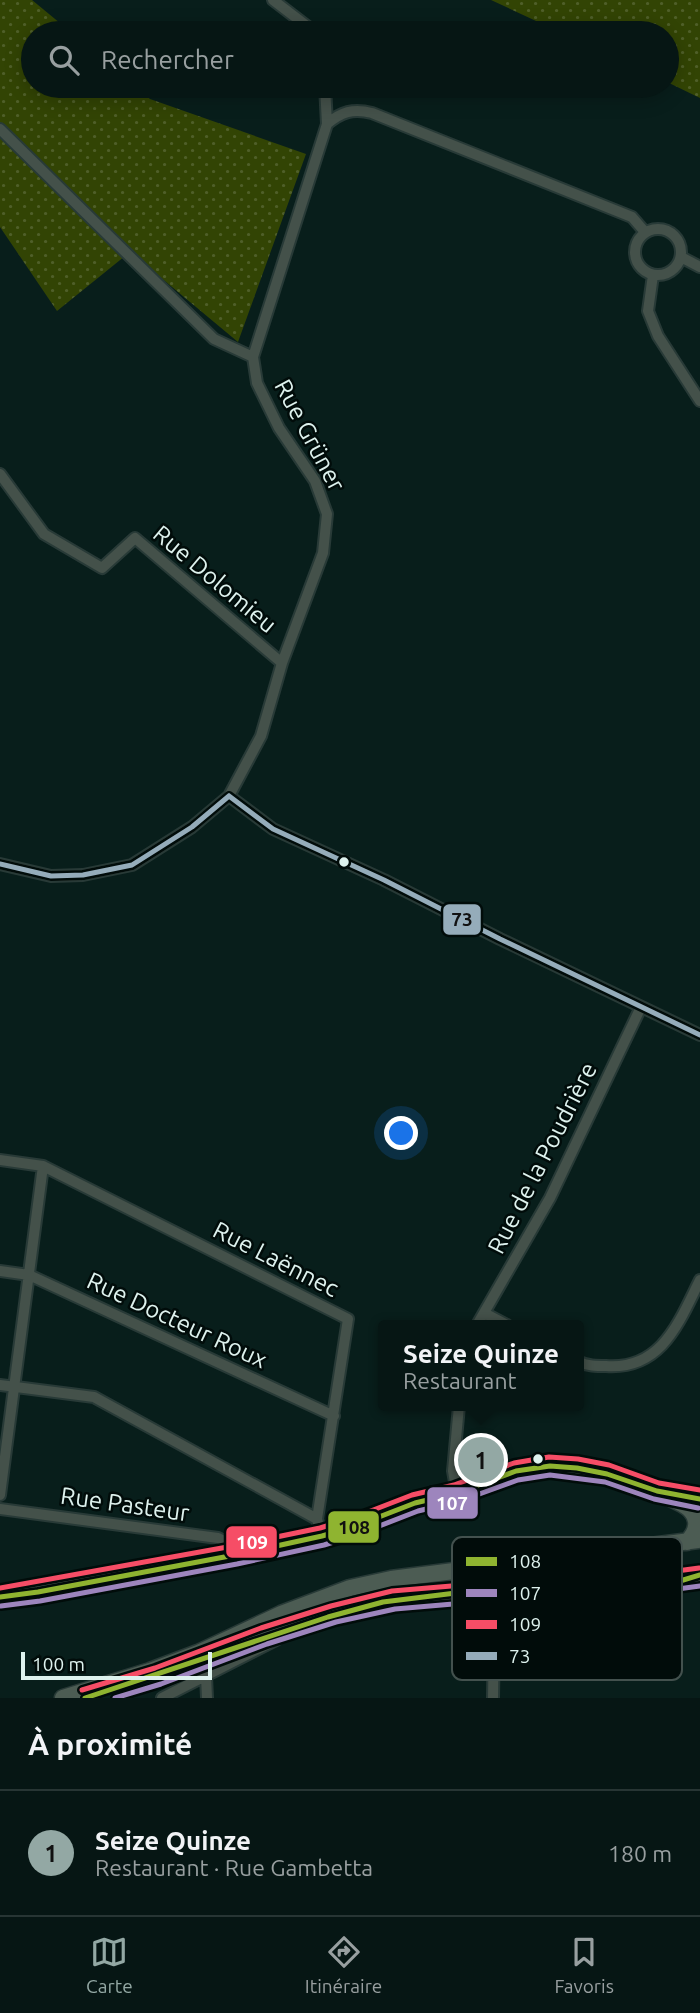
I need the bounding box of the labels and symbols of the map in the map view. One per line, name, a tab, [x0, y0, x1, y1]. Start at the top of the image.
street label: Rue Grüner	[269, 375, 351, 495]
street label: Rue Dolomieu	[148, 520, 282, 638]
unlabelled marker	[337, 855, 351, 869]
line badge: 73	[442, 903, 482, 936]
text: 73	[451, 908, 473, 930]
street label: Rue de la Poudrière	[482, 1058, 602, 1258]
your location	[384, 1116, 418, 1150]
street label: Rue Laënnec	[209, 1216, 343, 1302]
street label: Rue Docteur Roux	[83, 1267, 271, 1373]
pin: 1	[458, 1434, 504, 1486]
unlabelled marker	[531, 1452, 545, 1466]
street label: Rue Pasteur	[59, 1482, 191, 1526]
line badge: 107	[426, 1486, 479, 1520]
text: 107	[436, 1492, 468, 1514]
line badge: 108	[327, 1510, 380, 1544]
text: 108	[338, 1516, 370, 1538]
line badge: 109	[225, 1525, 278, 1559]
text: 109	[236, 1531, 268, 1553]
legend	[452, 1537, 682, 1680]
text: 108	[509, 1550, 541, 1572]
text: 107	[509, 1582, 541, 1604]
text: 109	[509, 1613, 541, 1635]
text: 73	[509, 1645, 530, 1667]
scale bar	[21, 1649, 212, 1681]

